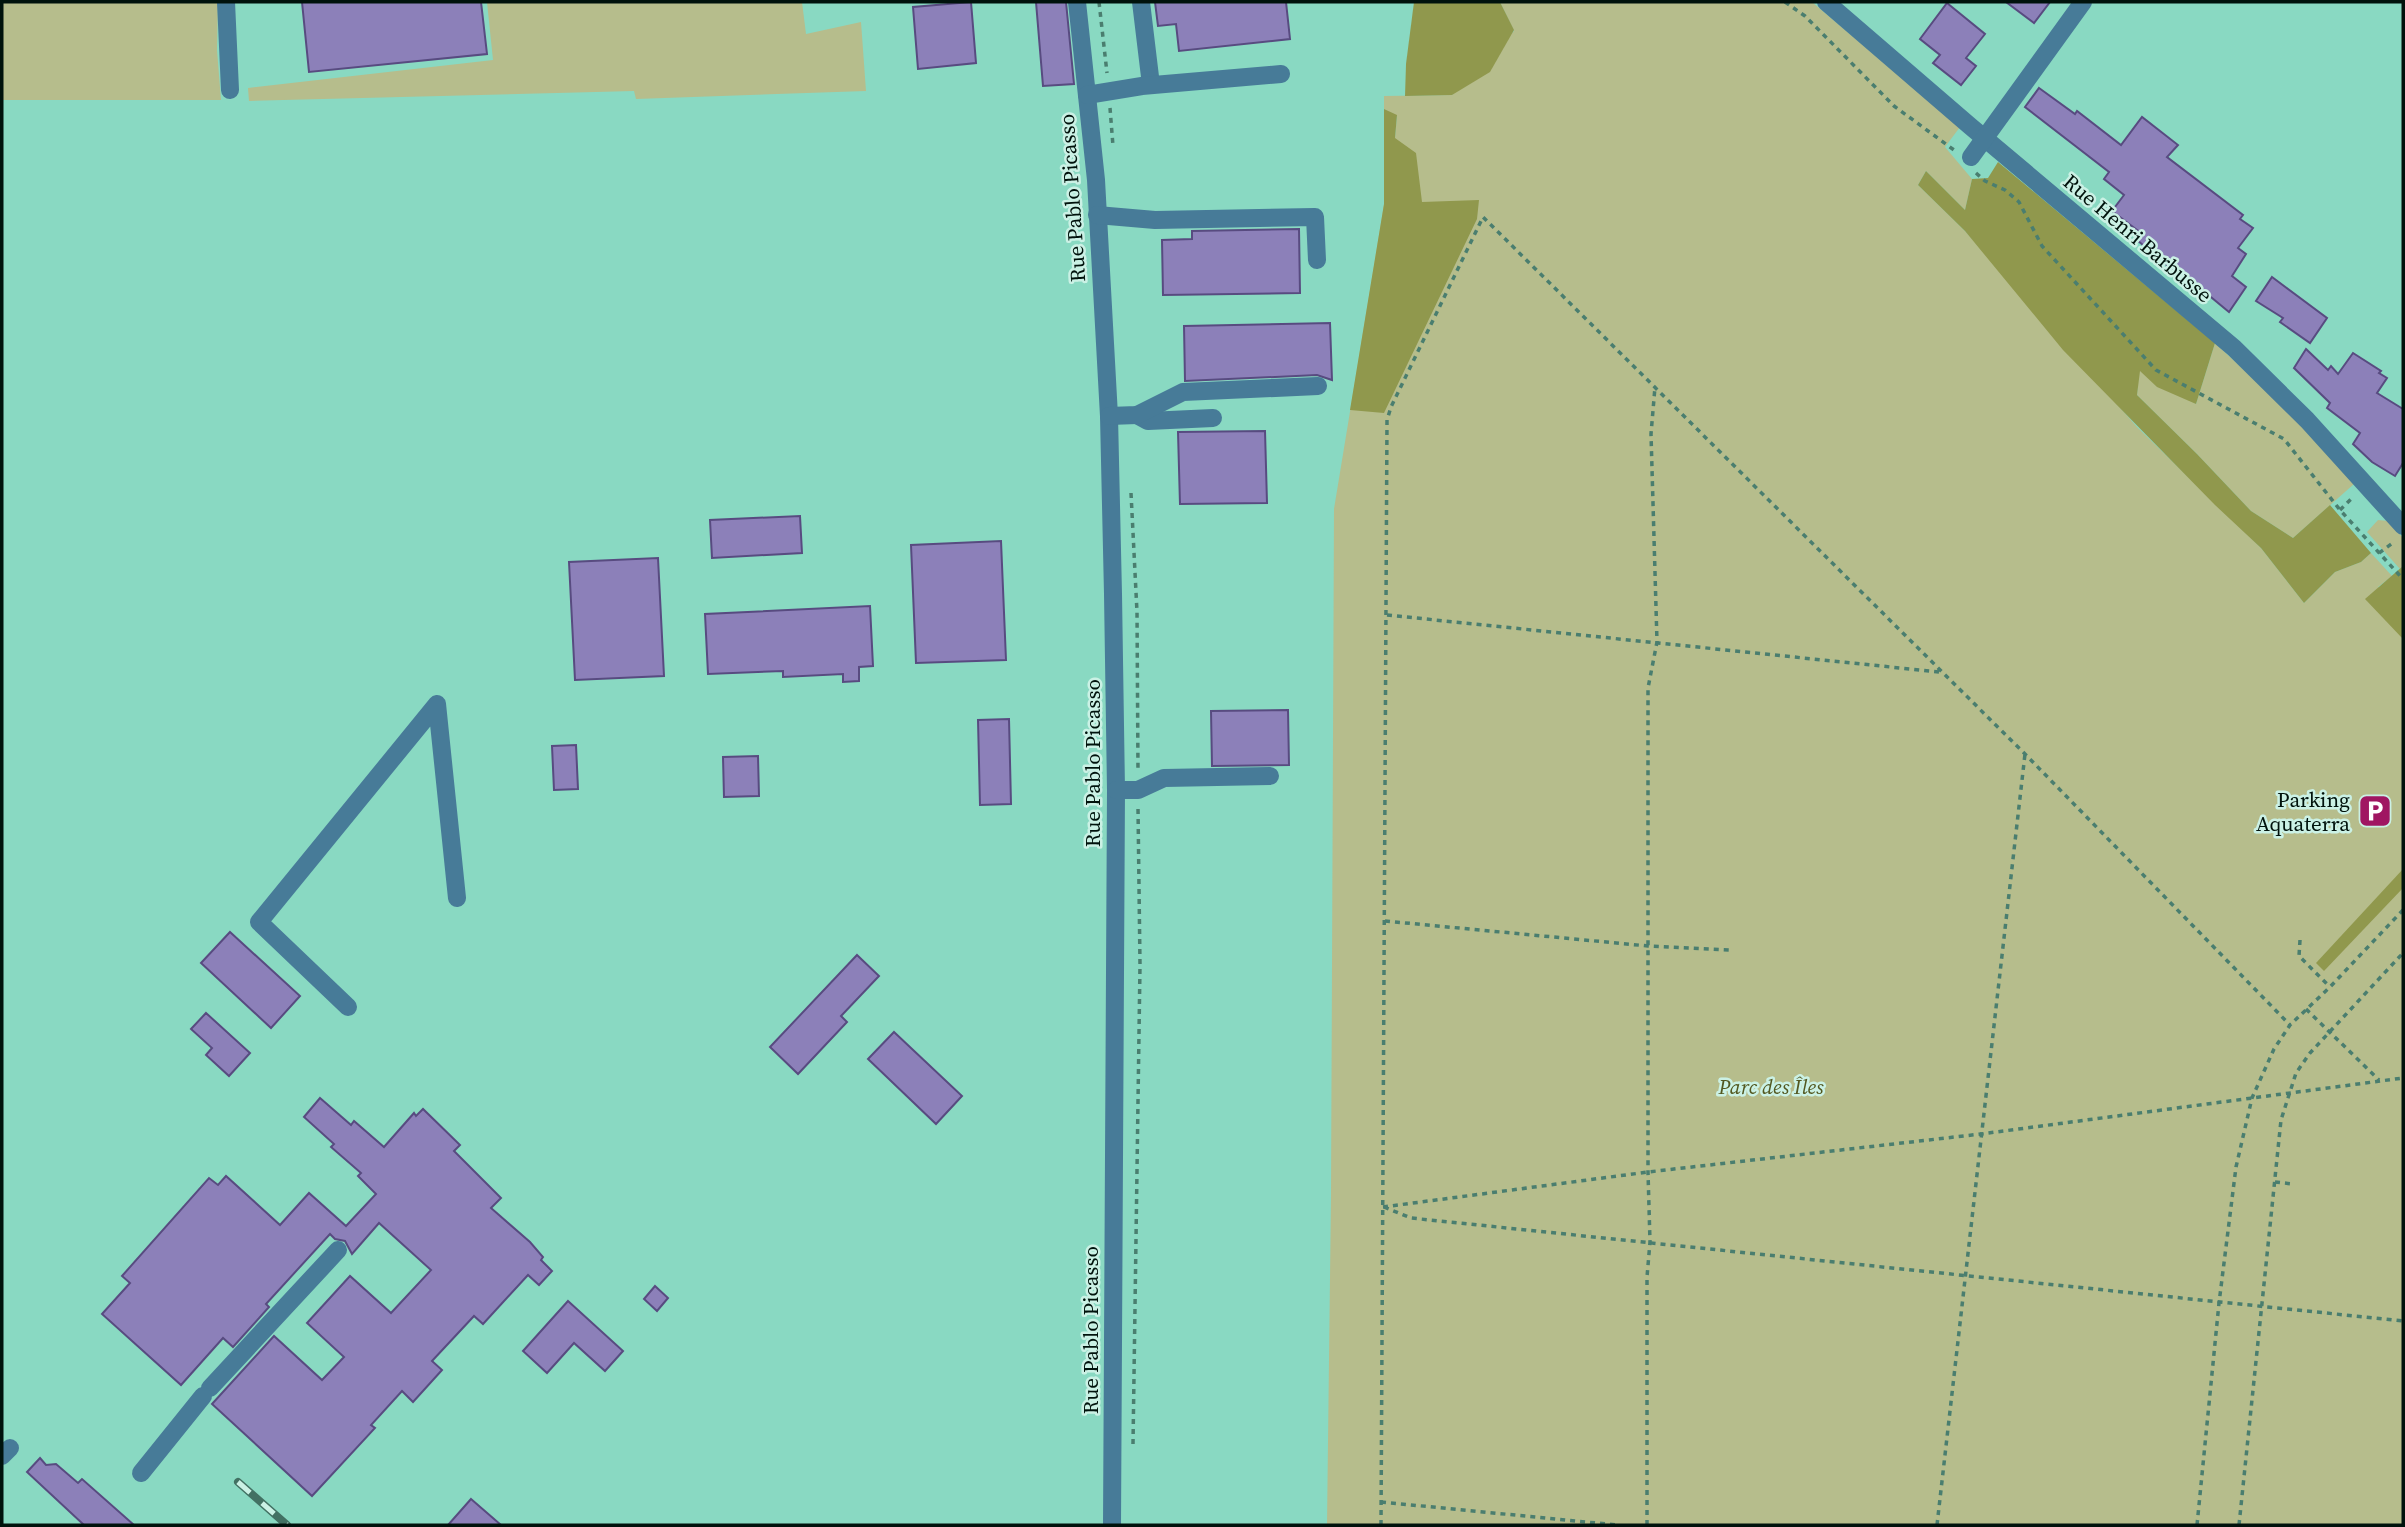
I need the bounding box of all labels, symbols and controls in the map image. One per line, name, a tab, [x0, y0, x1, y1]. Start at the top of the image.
street label: Rue Pablo Picasso	[1052, 113, 1092, 283]
street label: Rue Henri Barbusse	[2057, 167, 2219, 309]
street label: Rue Pablo Picasso	[1078, 679, 1107, 847]
place label: Parking Aquaterra	[2256, 785, 2350, 838]
parking icon: Parking Aquaterra	[2356, 792, 2394, 830]
park label: Parc des Îles	[1717, 1072, 1824, 1101]
street label: Rue Pablo Picasso	[1076, 1246, 1105, 1414]

